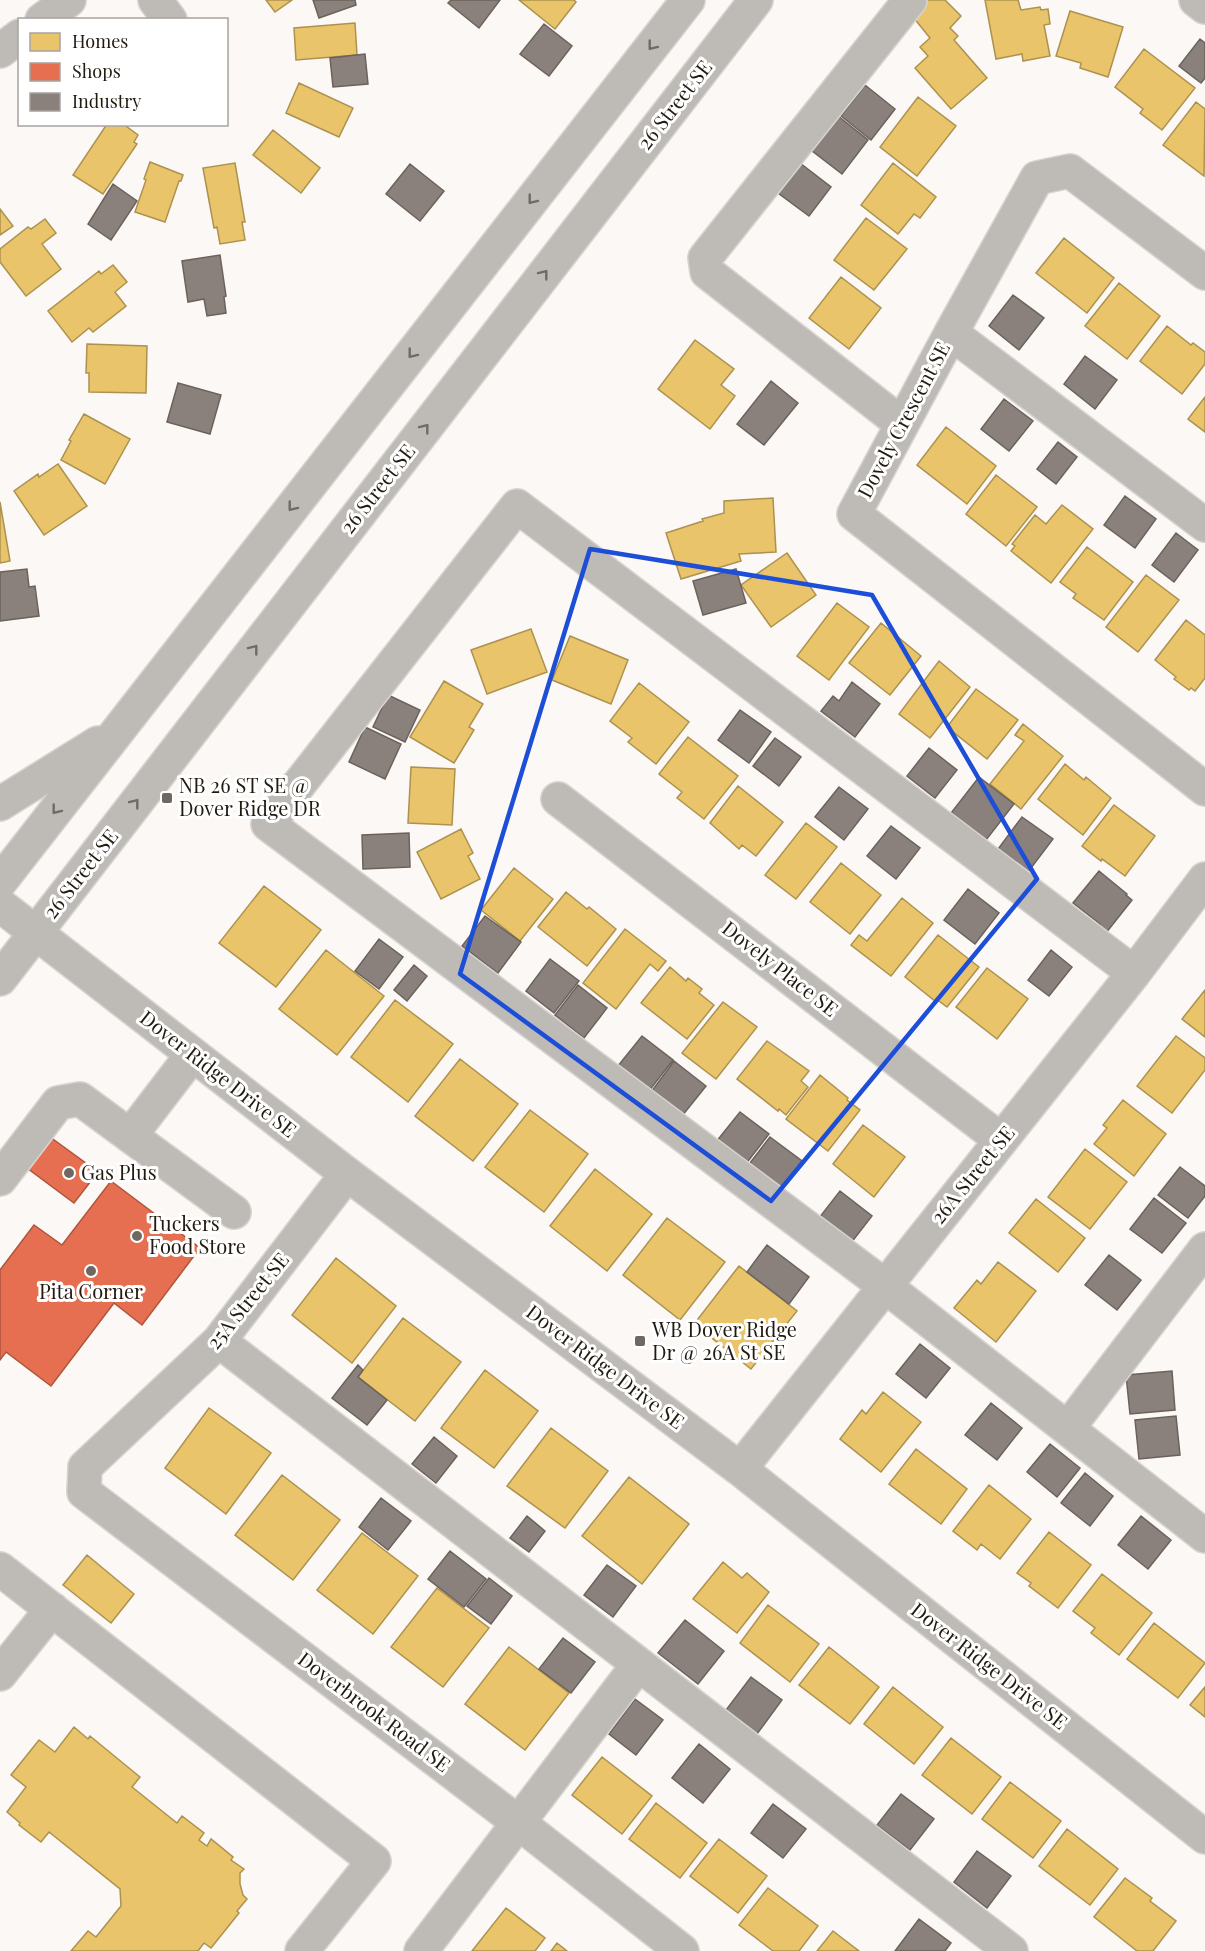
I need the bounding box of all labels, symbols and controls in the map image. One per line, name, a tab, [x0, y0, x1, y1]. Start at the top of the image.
legend	[18, 18, 228, 126]
text: Homes	[72, 29, 128, 53]
one-way arrow	[648, 39, 659, 50]
street label: 26 Street SE	[630, 54, 717, 154]
text: Shops	[72, 59, 121, 83]
text: Industry	[72, 89, 141, 113]
one-way arrow	[528, 193, 539, 204]
one-way arrow	[537, 270, 548, 281]
street label: Dovely Crescent SE	[850, 337, 955, 502]
one-way arrow	[408, 347, 419, 358]
one-way arrow	[418, 424, 429, 435]
street label: 26 Street SE	[333, 438, 420, 538]
one-way arrow	[289, 501, 300, 512]
one-way arrow	[247, 645, 258, 656]
place label: NB 26 ST SE @ Dover Ridge DR	[179, 771, 322, 821]
marker: NB 26 ST SE @ Dover Ridge DR	[160, 791, 174, 805]
one-way arrow	[128, 799, 139, 810]
one-way arrow	[53, 804, 64, 815]
street label: 26 Street SE	[36, 823, 123, 923]
street label: Dovely Place SE	[717, 914, 845, 1022]
street label: Dover Ridge Drive SE	[135, 1003, 303, 1142]
street label: 26A Street SE	[924, 1119, 1020, 1229]
place label: Gas Plus	[81, 1158, 157, 1185]
marker: Gas Plus	[62, 1166, 76, 1180]
place label: Tuckers Food Store	[149, 1209, 246, 1259]
marker: Tuckers Food Store	[130, 1229, 144, 1243]
street label: 25A Street SE	[200, 1246, 294, 1354]
marker: Pita Corner	[84, 1264, 98, 1278]
place label: Pita Corner	[39, 1277, 143, 1304]
street label: Dover Ridge Drive SE	[521, 1297, 690, 1434]
place label: WB Dover Ridge Dr @ 26A St SE	[651, 1315, 797, 1365]
marker: WB Dover Ridge Dr @ 26A St SE	[633, 1334, 647, 1348]
street label: Dover Ridge Drive SE	[906, 1595, 1074, 1734]
street label: Doverbrook Road SE	[293, 1645, 457, 1777]

